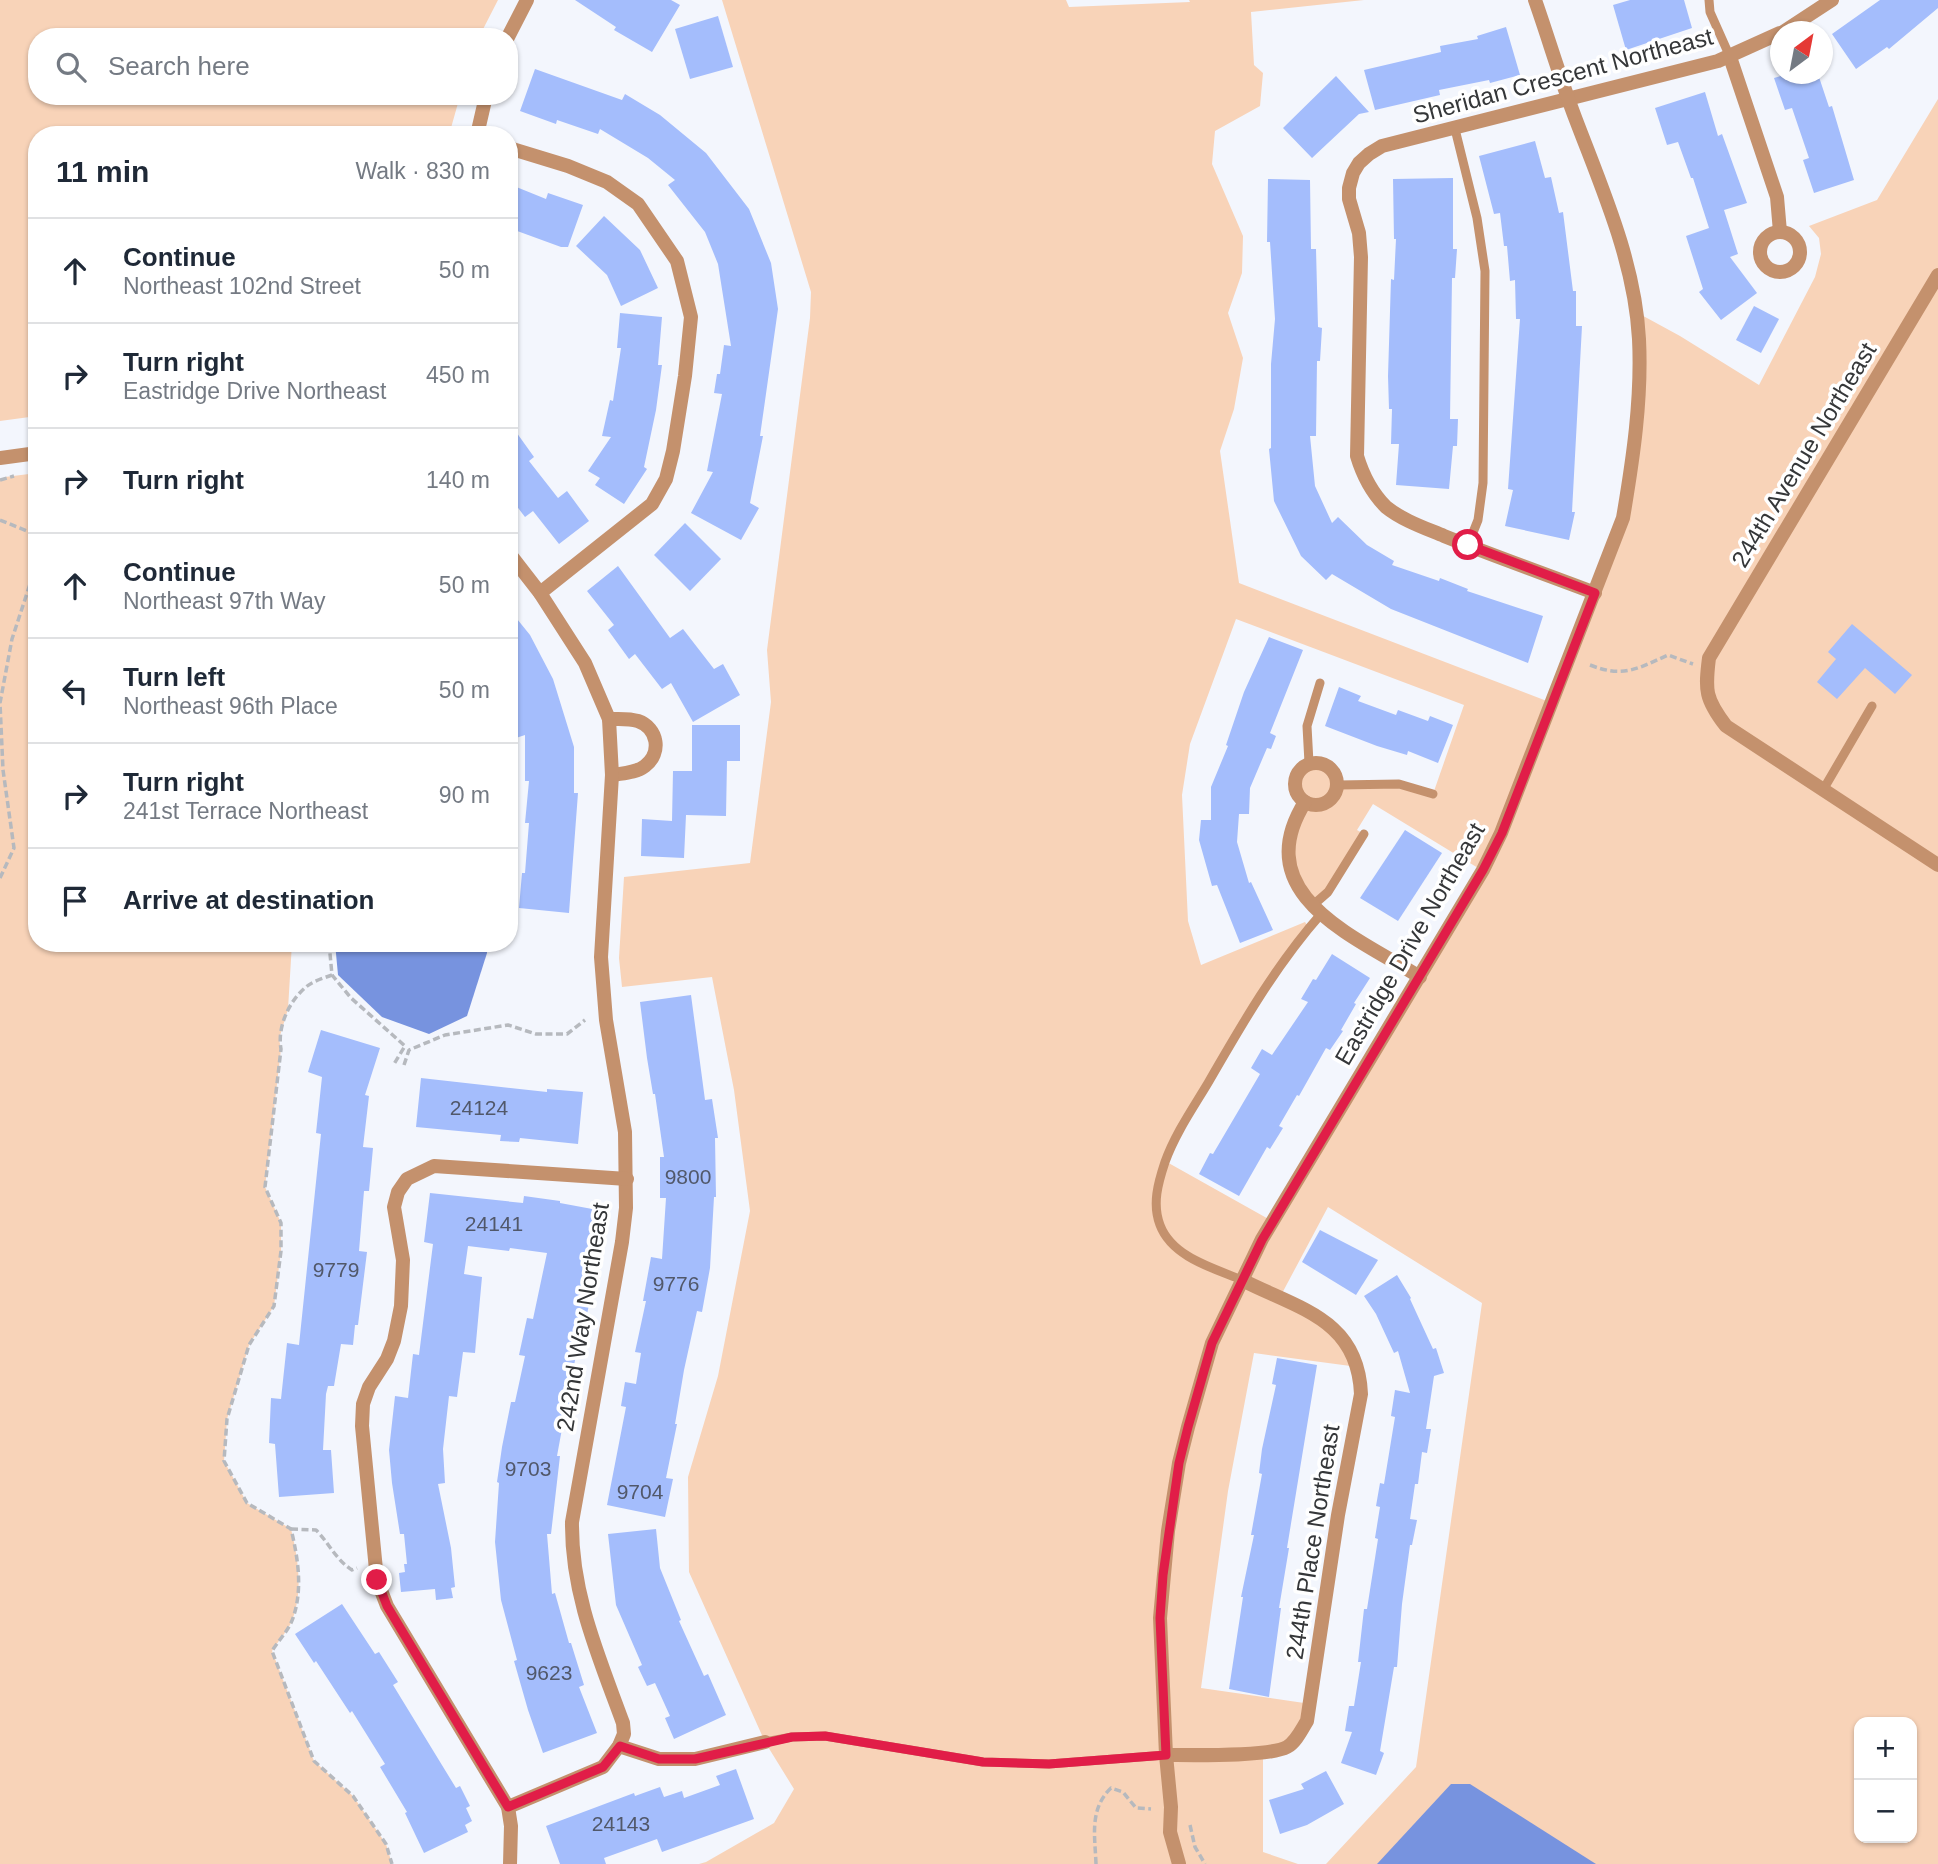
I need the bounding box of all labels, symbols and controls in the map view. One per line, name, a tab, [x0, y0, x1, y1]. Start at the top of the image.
north arrow	[1770, 21, 1833, 84]
street label: Sheridan Crescent Northeast	[1410, 22, 1716, 129]
search box	[28, 28, 518, 105]
icon: search	[52, 48, 90, 86]
text: Search here	[108, 51, 250, 81]
text: 11 min	[56, 155, 149, 188]
text: Walk · 830 m	[355, 158, 490, 184]
text: Continue	[123, 242, 236, 272]
icon: ahead	[56, 252, 94, 290]
text: 50 m	[439, 257, 490, 283]
text: Northeast 102nd Street	[123, 273, 361, 299]
street label: 244th Avenue Northeast	[1726, 337, 1882, 572]
text: Turn right	[123, 347, 244, 377]
icon: right	[56, 357, 94, 395]
text: 450 m	[426, 362, 490, 388]
text: Eastridge Drive Northeast	[123, 378, 386, 404]
icon: right	[56, 462, 94, 500]
text: Turn right	[123, 465, 244, 495]
text: 140 m	[426, 467, 490, 493]
route start	[1452, 529, 1483, 560]
text: Continue	[123, 557, 236, 587]
icon: ahead	[56, 567, 94, 605]
text: 50 m	[439, 572, 490, 598]
text: Northeast 97th Way	[123, 588, 325, 614]
text: Turn left	[123, 662, 225, 692]
icon: left	[56, 672, 94, 710]
text: 50 m	[439, 677, 490, 703]
text: Northeast 96th Place	[123, 693, 338, 719]
text: Turn right	[123, 767, 244, 797]
icon: right	[56, 777, 94, 815]
text: 90 m	[439, 782, 490, 808]
text: 241st Terrace Northeast	[123, 798, 368, 824]
street label: Eastridge Drive Northeast	[1329, 818, 1490, 1069]
icon: arrive	[56, 882, 94, 920]
text: Arrive at destination	[123, 885, 374, 915]
house number: 24124	[450, 1096, 509, 1119]
house number: 9800	[665, 1165, 711, 1188]
street label: 242nd Way Northeast	[551, 1200, 614, 1433]
house number: 24141	[465, 1212, 523, 1235]
house number: 9779	[313, 1258, 359, 1281]
house number: 9776	[653, 1272, 699, 1295]
street label: 244th Place Northeast	[1281, 1422, 1344, 1661]
house number: 9703	[505, 1457, 551, 1480]
house number: 9704	[617, 1480, 664, 1503]
route end	[361, 1564, 392, 1595]
house number: 9623	[526, 1661, 572, 1684]
map controls	[1854, 1717, 1917, 1843]
button: +	[1854, 1717, 1917, 1780]
button: −	[1854, 1780, 1917, 1843]
house number: 24143	[592, 1812, 650, 1835]

